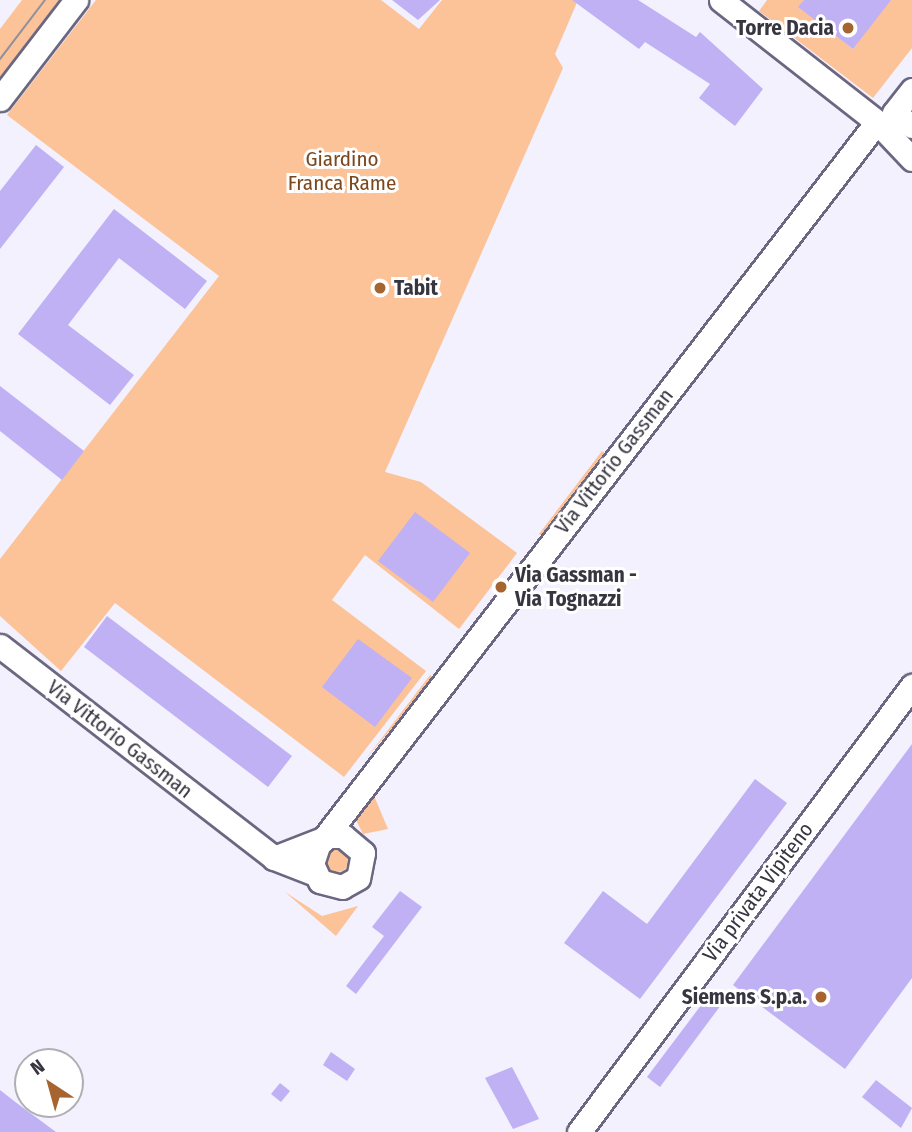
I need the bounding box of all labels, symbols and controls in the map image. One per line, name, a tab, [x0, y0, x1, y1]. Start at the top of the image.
place label: Torre Dacia	[736, 15, 834, 41]
marker: Torre Dacia	[840, 20, 856, 36]
park label: Giardino Franca Rame	[288, 146, 396, 196]
place label: Tabit	[394, 275, 438, 301]
marker: Tabit	[372, 280, 388, 296]
street label: Via Vittorio Gassman	[549, 383, 679, 539]
place label: Via Gassman - Via Tognazzi	[515, 562, 637, 612]
marker: Via Gassman - Via Tognazzi	[493, 579, 509, 595]
street label: Via Vittorio Gassman	[42, 674, 198, 804]
street label: Via privata Vipiteno	[697, 817, 819, 967]
place label: Siemens S.p.a.	[682, 984, 807, 1010]
marker: Siemens S.p.a.	[813, 989, 829, 1005]
north arrow	[14, 1048, 84, 1118]
text: N	[26, 1055, 49, 1080]

